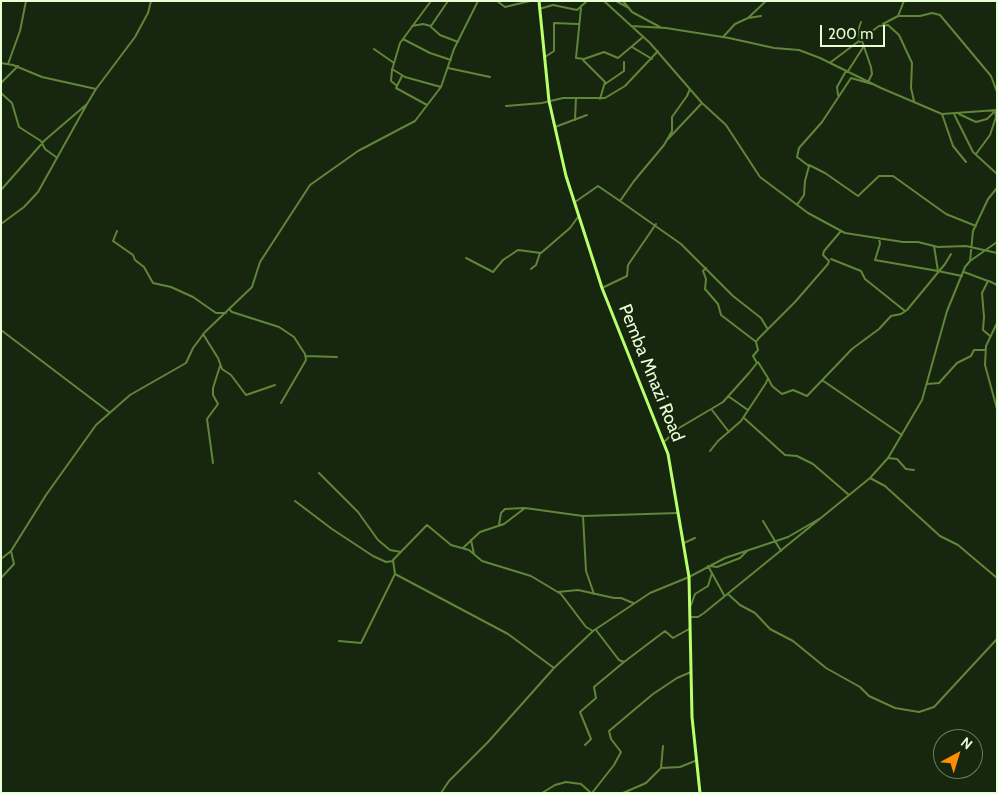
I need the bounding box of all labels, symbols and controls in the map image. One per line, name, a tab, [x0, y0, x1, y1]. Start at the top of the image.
scale bar	[823, 15, 888, 47]
text: 200 m	[828, 25, 873, 43]
street label: Pemba Mnazi Road	[614, 301, 688, 445]
north arrow	[933, 729, 983, 779]
text: N	[957, 733, 976, 753]

